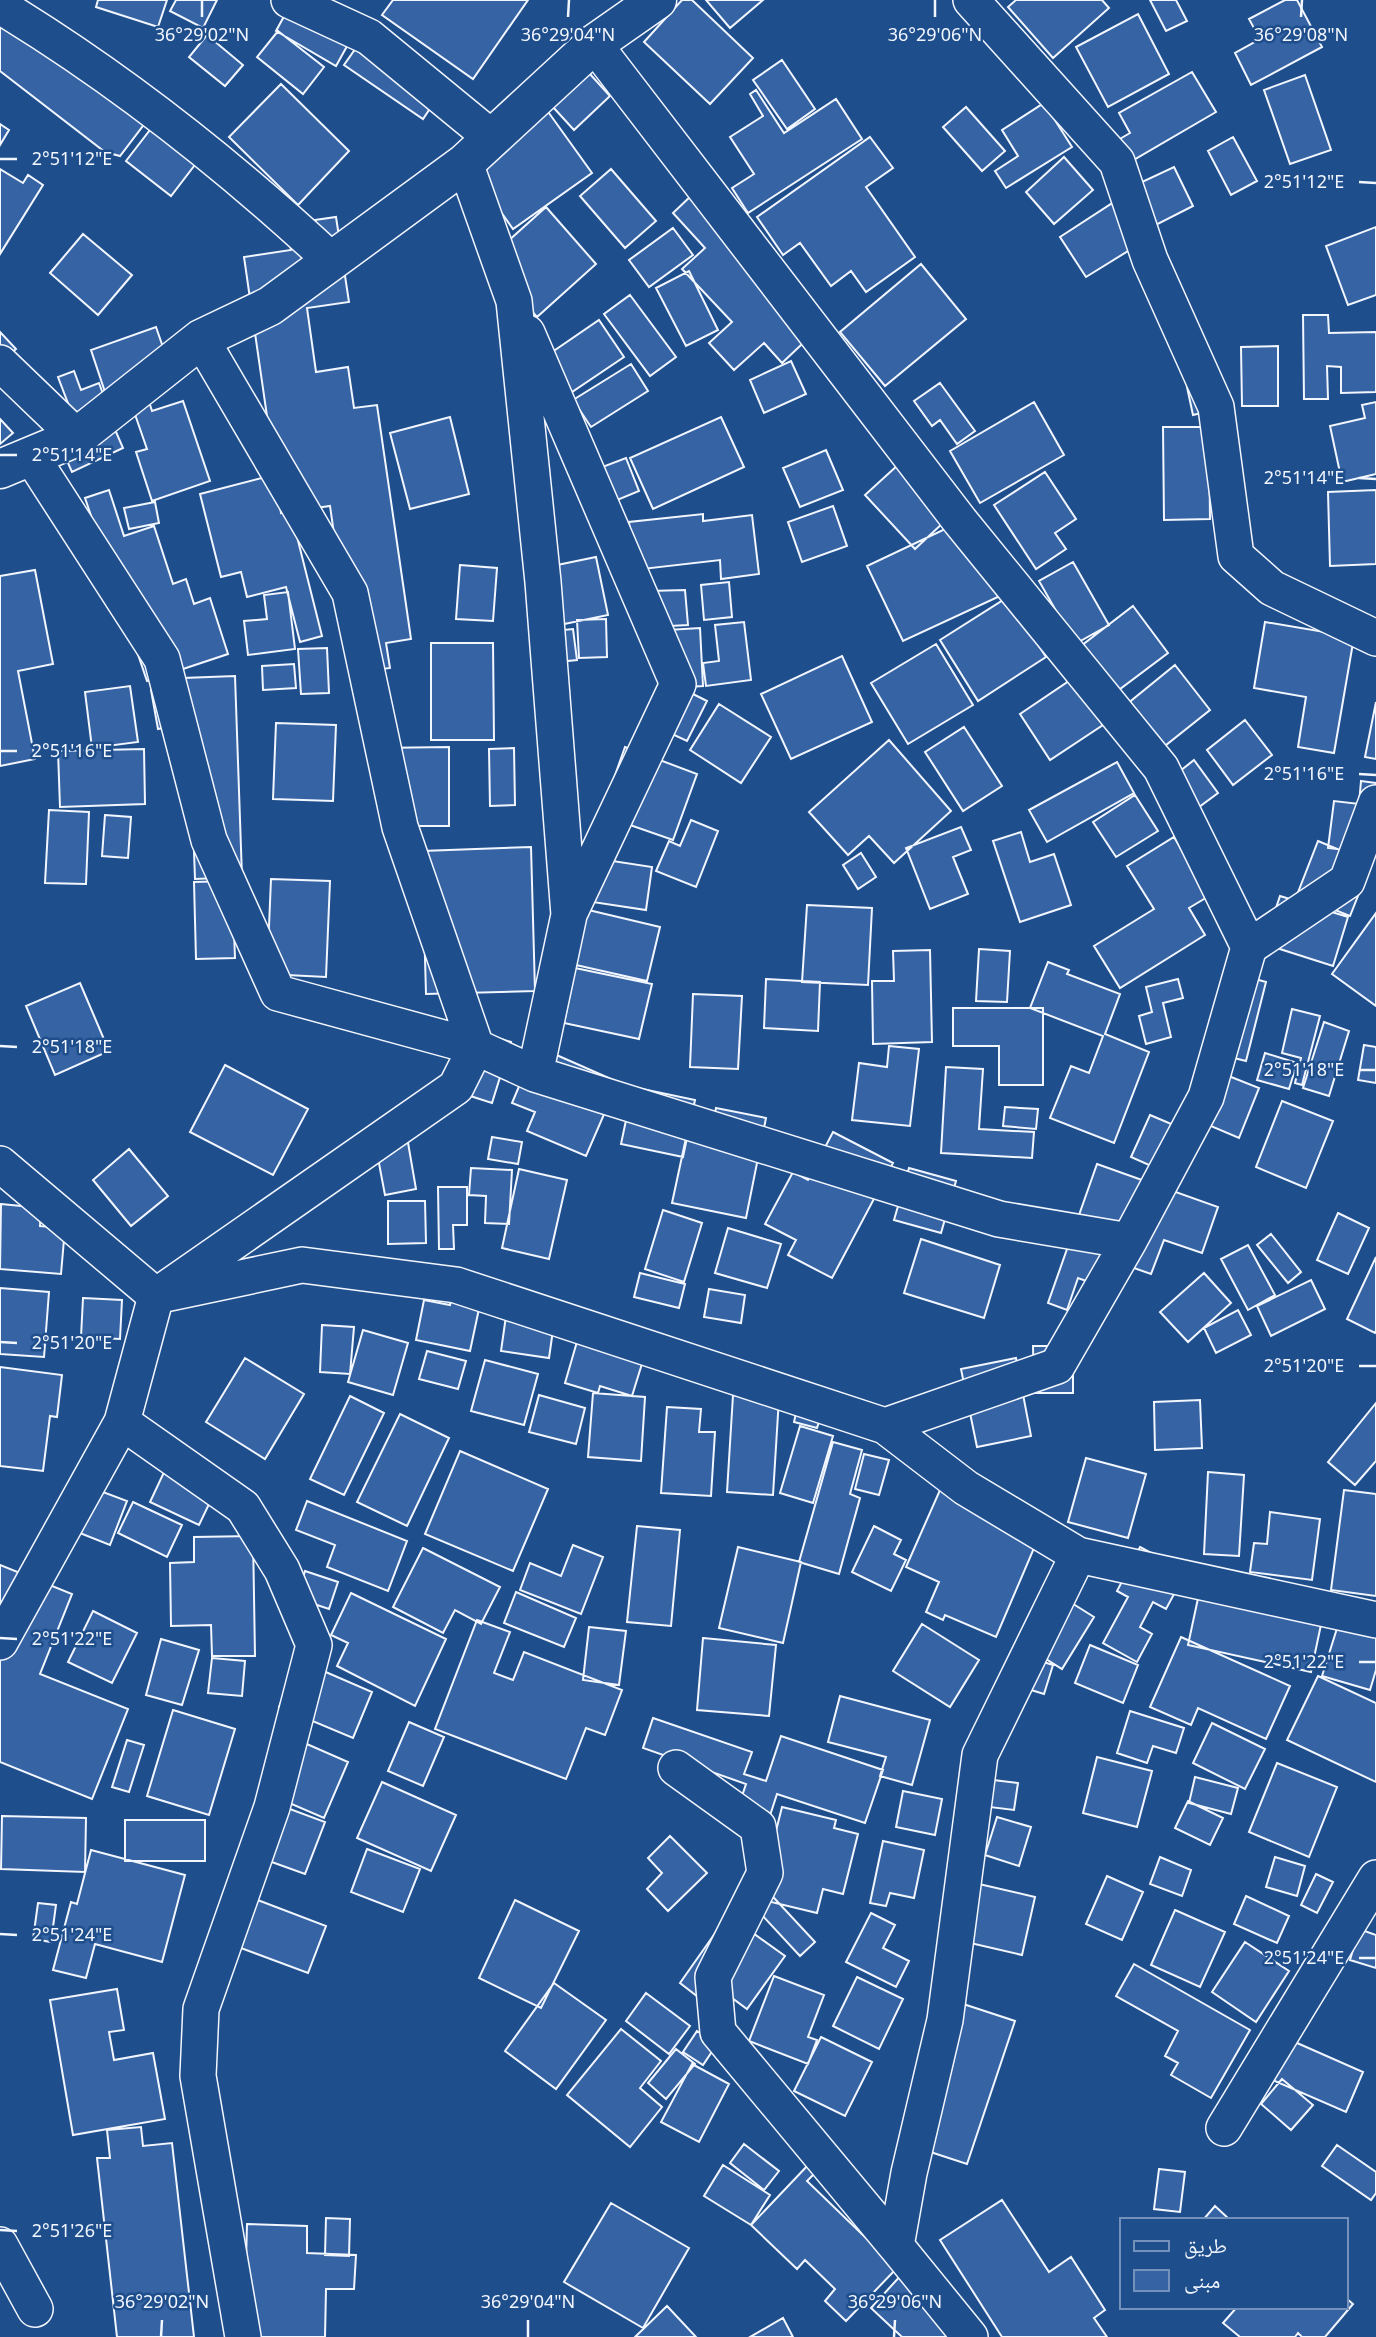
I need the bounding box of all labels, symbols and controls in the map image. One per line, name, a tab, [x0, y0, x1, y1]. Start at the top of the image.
text: 36°29'02"N	[155, 22, 249, 46]
text: 36°29'04"N	[521, 22, 615, 46]
text: 36°29'06"N	[888, 22, 982, 46]
text: 36°29'08"N	[1254, 22, 1348, 46]
text: 2°51'12"E	[32, 146, 112, 170]
text: 2°51'12"E	[1264, 169, 1344, 193]
text: 2°51'14"E	[32, 442, 112, 466]
text: 2°51'14"E	[1264, 465, 1344, 489]
text: 2°51'16"E	[32, 738, 112, 762]
text: 2°51'16"E	[1264, 761, 1344, 785]
text: 2°51'18"E	[32, 1034, 112, 1058]
text: 2°51'18"E	[1264, 1057, 1344, 1081]
text: 2°51'20"E	[32, 1330, 112, 1354]
text: 2°51'20"E	[1264, 1353, 1344, 1377]
text: 2°51'22"E	[32, 1626, 112, 1650]
text: 2°51'22"E	[1264, 1649, 1344, 1673]
text: 2°51'24"E	[32, 1922, 112, 1946]
text: 2°51'24"E	[1264, 1945, 1344, 1969]
text: 2°51'26"E	[32, 2218, 112, 2242]
legend	[1120, 2218, 1348, 2309]
text: طريق	[1184, 2231, 1227, 2259]
text: مبنى	[1184, 2266, 1220, 2294]
text: 36°29'02"N	[115, 2289, 209, 2313]
text: 36°29'04"N	[481, 2289, 575, 2313]
text: 36°29'06"N	[848, 2289, 942, 2313]

